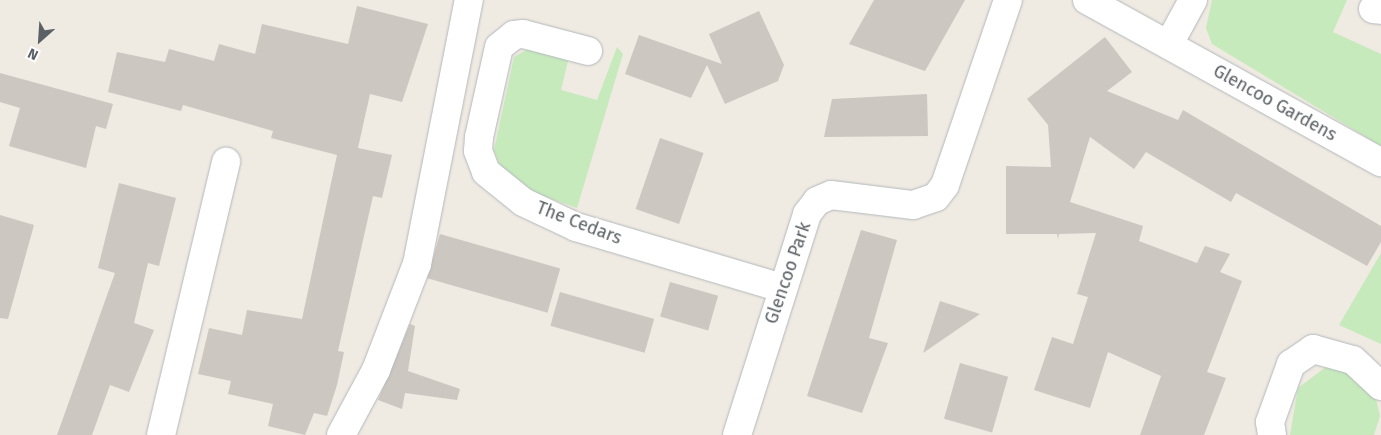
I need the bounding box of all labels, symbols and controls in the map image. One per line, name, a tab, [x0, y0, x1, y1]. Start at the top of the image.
north arrow	[15, 15, 65, 65]
text: N	[25, 44, 41, 64]
street label: Glencoo Gardens	[1209, 60, 1341, 146]
street label: The Cedars	[533, 197, 625, 249]
street label: Glencoo Park	[760, 219, 816, 327]

